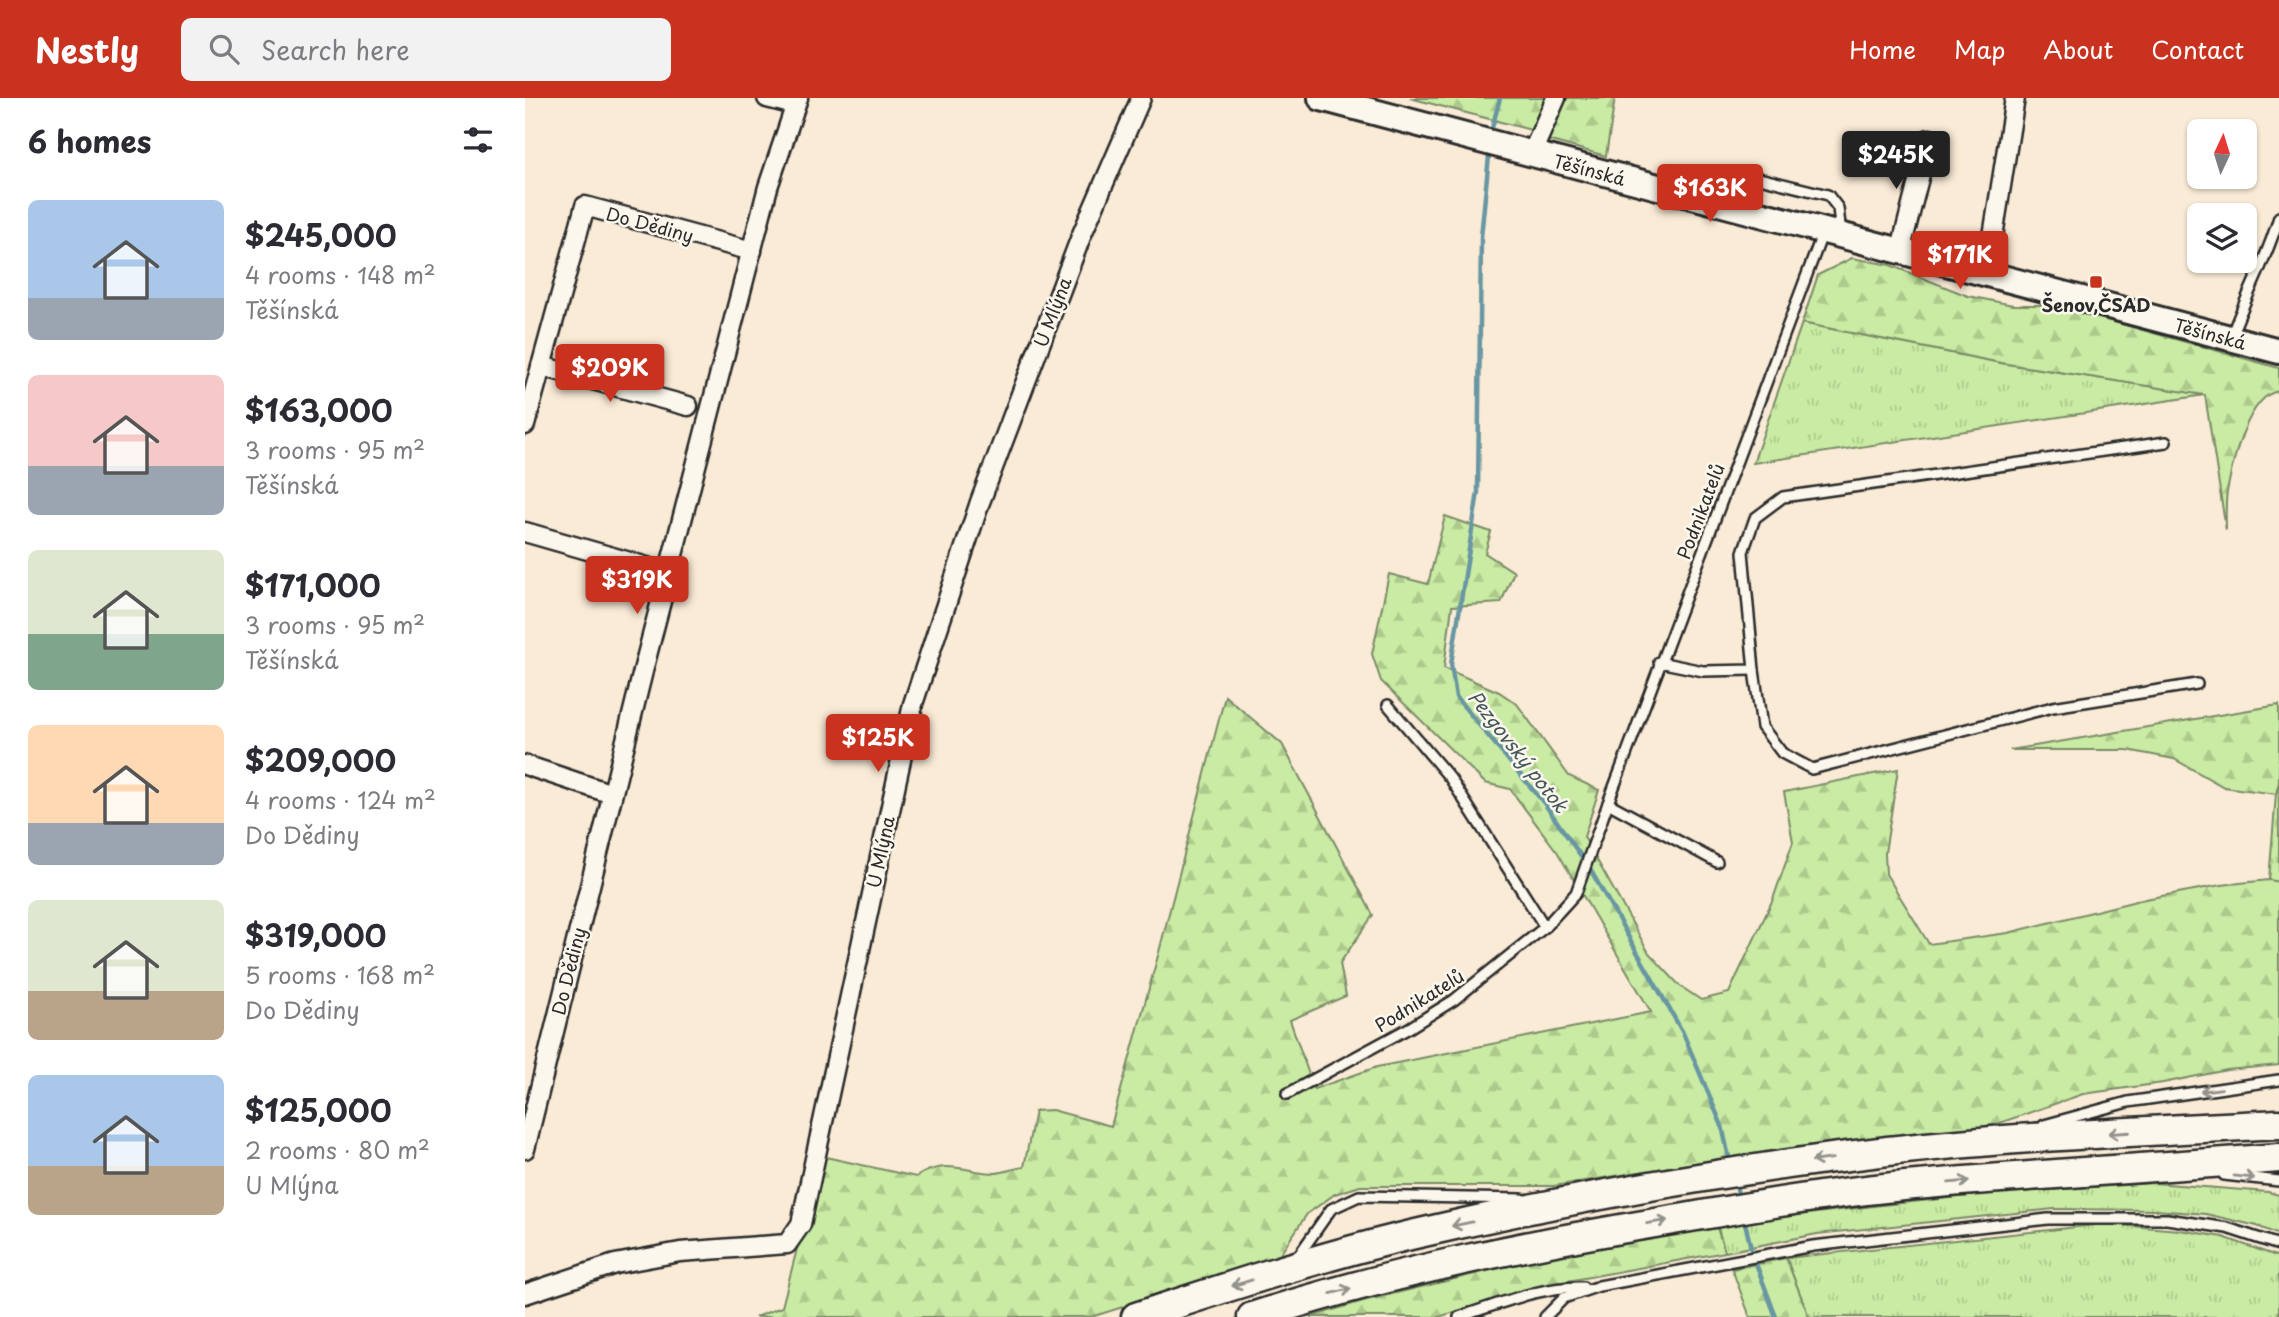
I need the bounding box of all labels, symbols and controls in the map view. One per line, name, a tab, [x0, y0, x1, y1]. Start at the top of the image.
search box	[181, 18, 671, 81]
text: Nestly	[35, 24, 139, 74]
icon: search	[205, 30, 243, 68]
text: Search here	[261, 30, 410, 69]
text: Home	[1849, 31, 1916, 67]
text: Map	[1954, 31, 2005, 67]
text: About	[2043, 31, 2113, 67]
text: Contact	[2151, 31, 2244, 67]
text: 6 homes	[28, 118, 151, 163]
north arrow	[2187, 119, 2257, 189]
map controls	[2187, 119, 2257, 273]
icon: filters	[459, 121, 497, 159]
pin: $245K	[1847, 132, 1945, 191]
text: $245K	[1858, 136, 1934, 171]
street label: Těšínská	[1551, 147, 1629, 192]
pin: $163K	[1661, 164, 1759, 224]
text: $163K	[1673, 169, 1747, 204]
street label: Do Dědiny	[603, 199, 697, 249]
button: layers	[2187, 203, 2257, 273]
text: $245,000	[245, 212, 397, 257]
icon: home	[84, 228, 168, 312]
pin: $171K	[1911, 232, 2009, 291]
text: $171K	[1927, 236, 1993, 271]
text: 4 rooms · 148 m²	[245, 257, 436, 292]
street label: U Mlýna	[1026, 272, 1078, 351]
marker: Šenov,ČSAD	[2088, 274, 2104, 290]
place label: Šenov,ČSAD	[2041, 291, 2151, 318]
text: Těšínská	[245, 292, 339, 327]
street label: Těšínská	[2172, 311, 2250, 356]
pin: $209K	[561, 344, 659, 404]
text: $209K	[571, 349, 649, 384]
text: $163,000	[245, 387, 393, 432]
icon: home	[84, 403, 168, 487]
text: 3 rooms · 95 m²	[245, 432, 425, 467]
street label: Podnikatelů	[1669, 459, 1731, 563]
text: Těšínská	[245, 467, 339, 502]
pin: $319K	[588, 556, 686, 616]
text: $319K	[602, 561, 672, 596]
text: $171,000	[245, 562, 381, 607]
icon: home	[84, 578, 168, 662]
text: 3 rooms · 95 m²	[245, 607, 425, 642]
text: Těšínská	[245, 642, 339, 677]
water label: Pezgovský potok	[1462, 684, 1576, 819]
pin: $125K	[829, 714, 927, 774]
text: $125K	[842, 719, 914, 754]
text: $209,000	[245, 737, 396, 782]
icon: home	[84, 753, 168, 837]
text: 4 rooms · 124 m²	[245, 782, 436, 817]
street label: U Mlýna	[859, 813, 901, 891]
text: Do Dědiny	[245, 817, 360, 852]
text: $319,000	[245, 912, 386, 957]
street label: Do Dědiny	[544, 924, 592, 1018]
icon: home	[84, 928, 168, 1012]
text: 5 rooms · 168 m²	[245, 957, 435, 992]
street label: Podnikatelů	[1369, 962, 1469, 1038]
text: Do Dědiny	[245, 992, 360, 1027]
one-way arrow	[2201, 1084, 2223, 1097]
text: $125,000	[245, 1087, 391, 1132]
icon: home	[84, 1103, 168, 1187]
one-way arrow	[2108, 1127, 2131, 1140]
text: 2 rooms · 80 m²	[245, 1132, 430, 1167]
one-way arrow	[1811, 1154, 1834, 1167]
text: U Mlýna	[245, 1167, 339, 1202]
one-way arrow	[2232, 1170, 2254, 1183]
one-way arrow	[1947, 1175, 1970, 1188]
one-way arrow	[1645, 1215, 1668, 1228]
one-way arrow	[1451, 1218, 1474, 1232]
one-way arrow	[1232, 1277, 1254, 1290]
one-way arrow	[1329, 1284, 1352, 1297]

